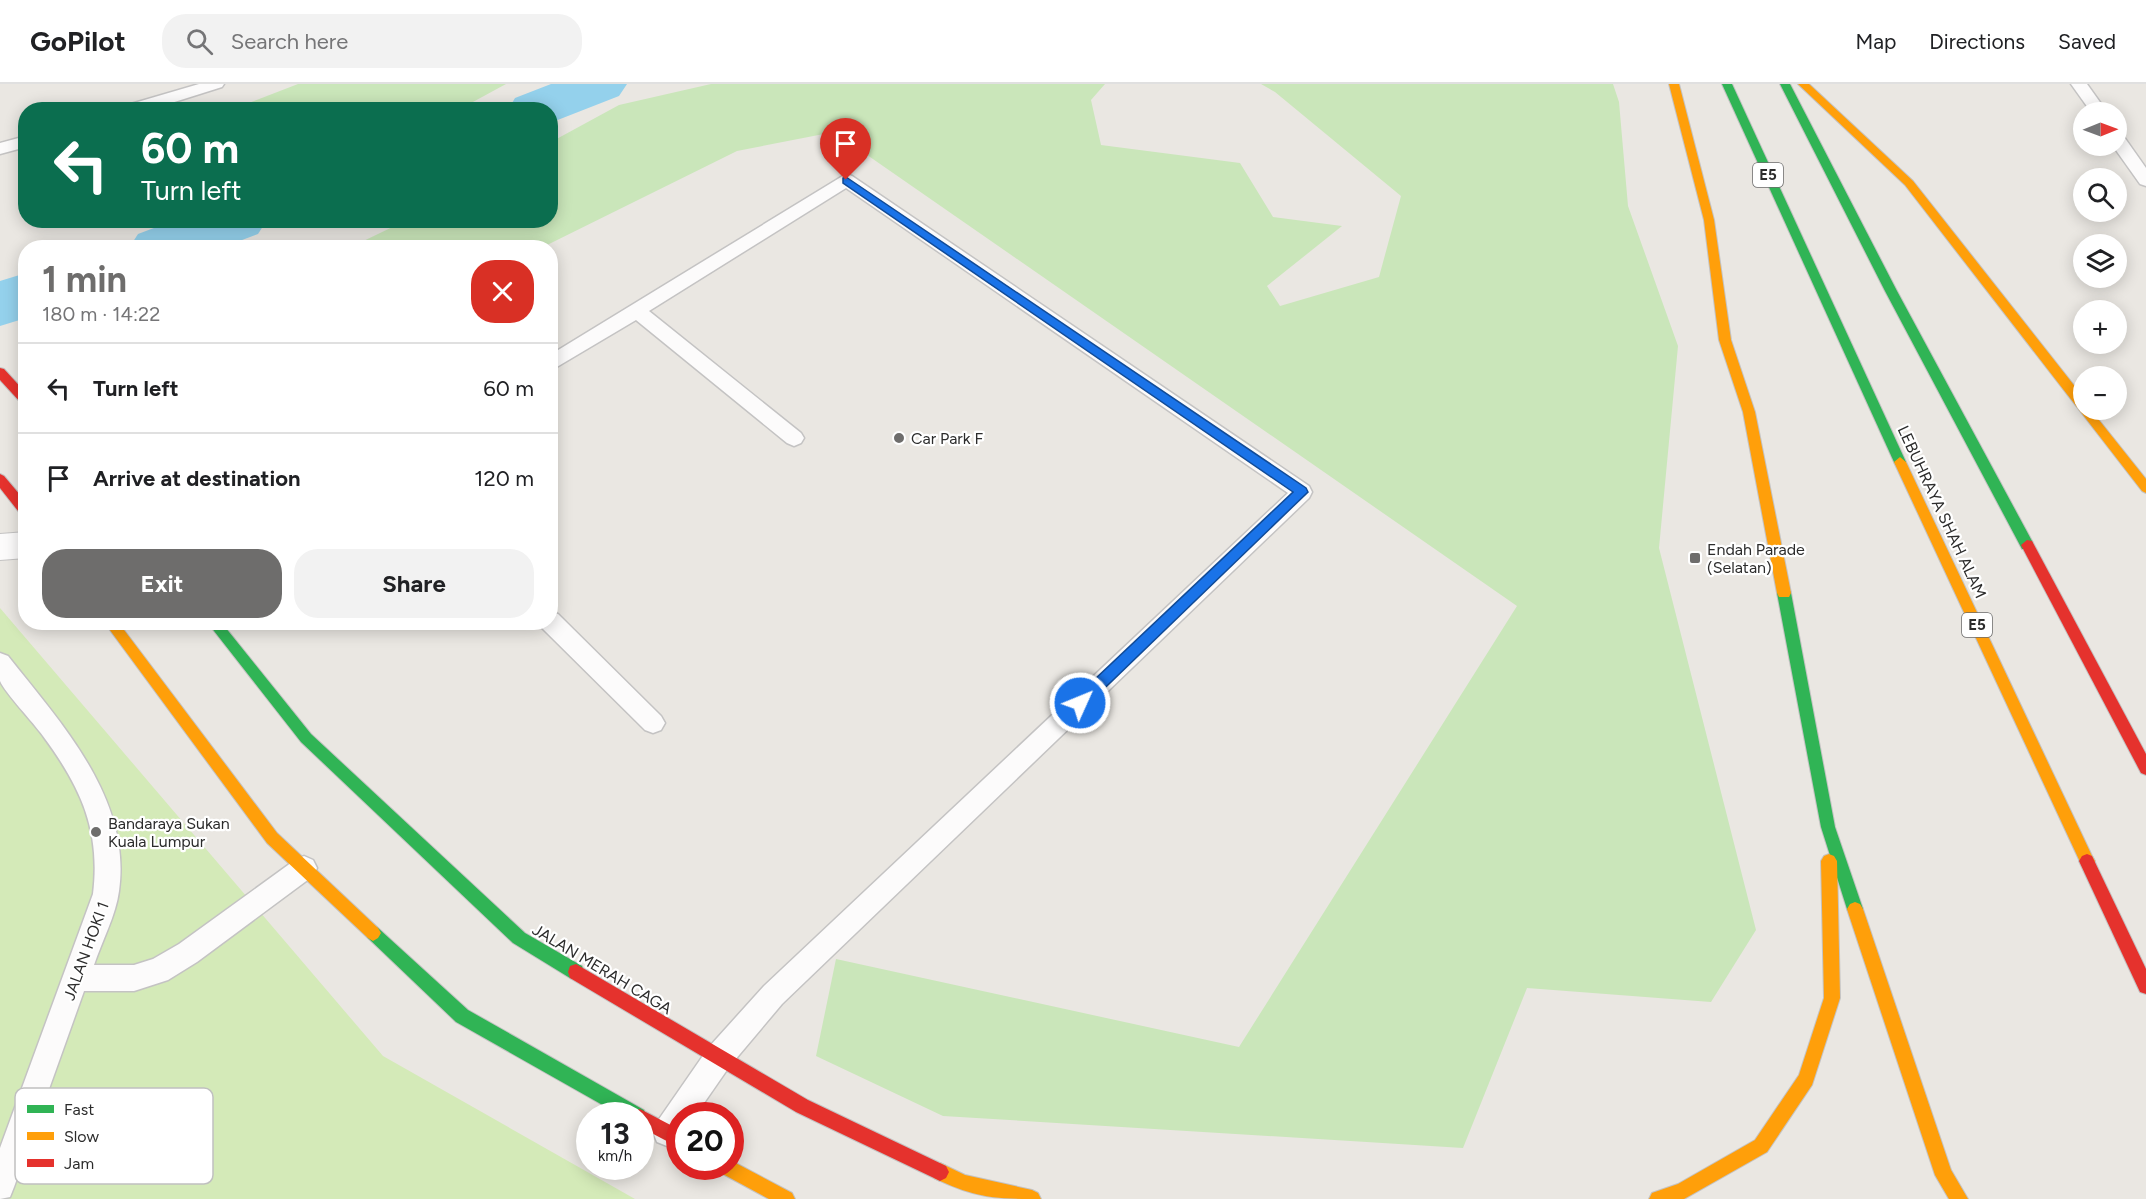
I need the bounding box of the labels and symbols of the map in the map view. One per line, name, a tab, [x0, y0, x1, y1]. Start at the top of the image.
north arrow	[2073, 102, 2127, 156]
pin	[820, 118, 871, 180]
road number: E5	[1753, 163, 1783, 187]
street label: LEBUHRAYA SHAH ALAM	[1894, 423, 1990, 601]
place label: Car Park F	[911, 429, 983, 448]
marker: Car Park F	[892, 431, 906, 445]
place label: Endah Parade (Selatan)	[1707, 540, 1805, 577]
marker: Endah Parade (Selatan)	[1688, 551, 1702, 565]
road number: E5	[1962, 613, 1992, 637]
position arrow	[1048, 671, 1112, 735]
place label: Bandaraya Sukan Kuala Lumpur	[108, 814, 230, 851]
marker: Bandaraya Sukan Kuala Lumpur	[89, 825, 103, 839]
street label: JALAN HOKI 1	[59, 899, 113, 1003]
street label: JALAN MERAH CAGA	[529, 920, 675, 1018]
legend	[15, 1088, 213, 1184]
text: Fast	[64, 1100, 94, 1119]
speed limit sign: 20	[666, 1102, 744, 1180]
text: Slow	[64, 1127, 99, 1146]
text: Jam	[64, 1154, 94, 1173]

